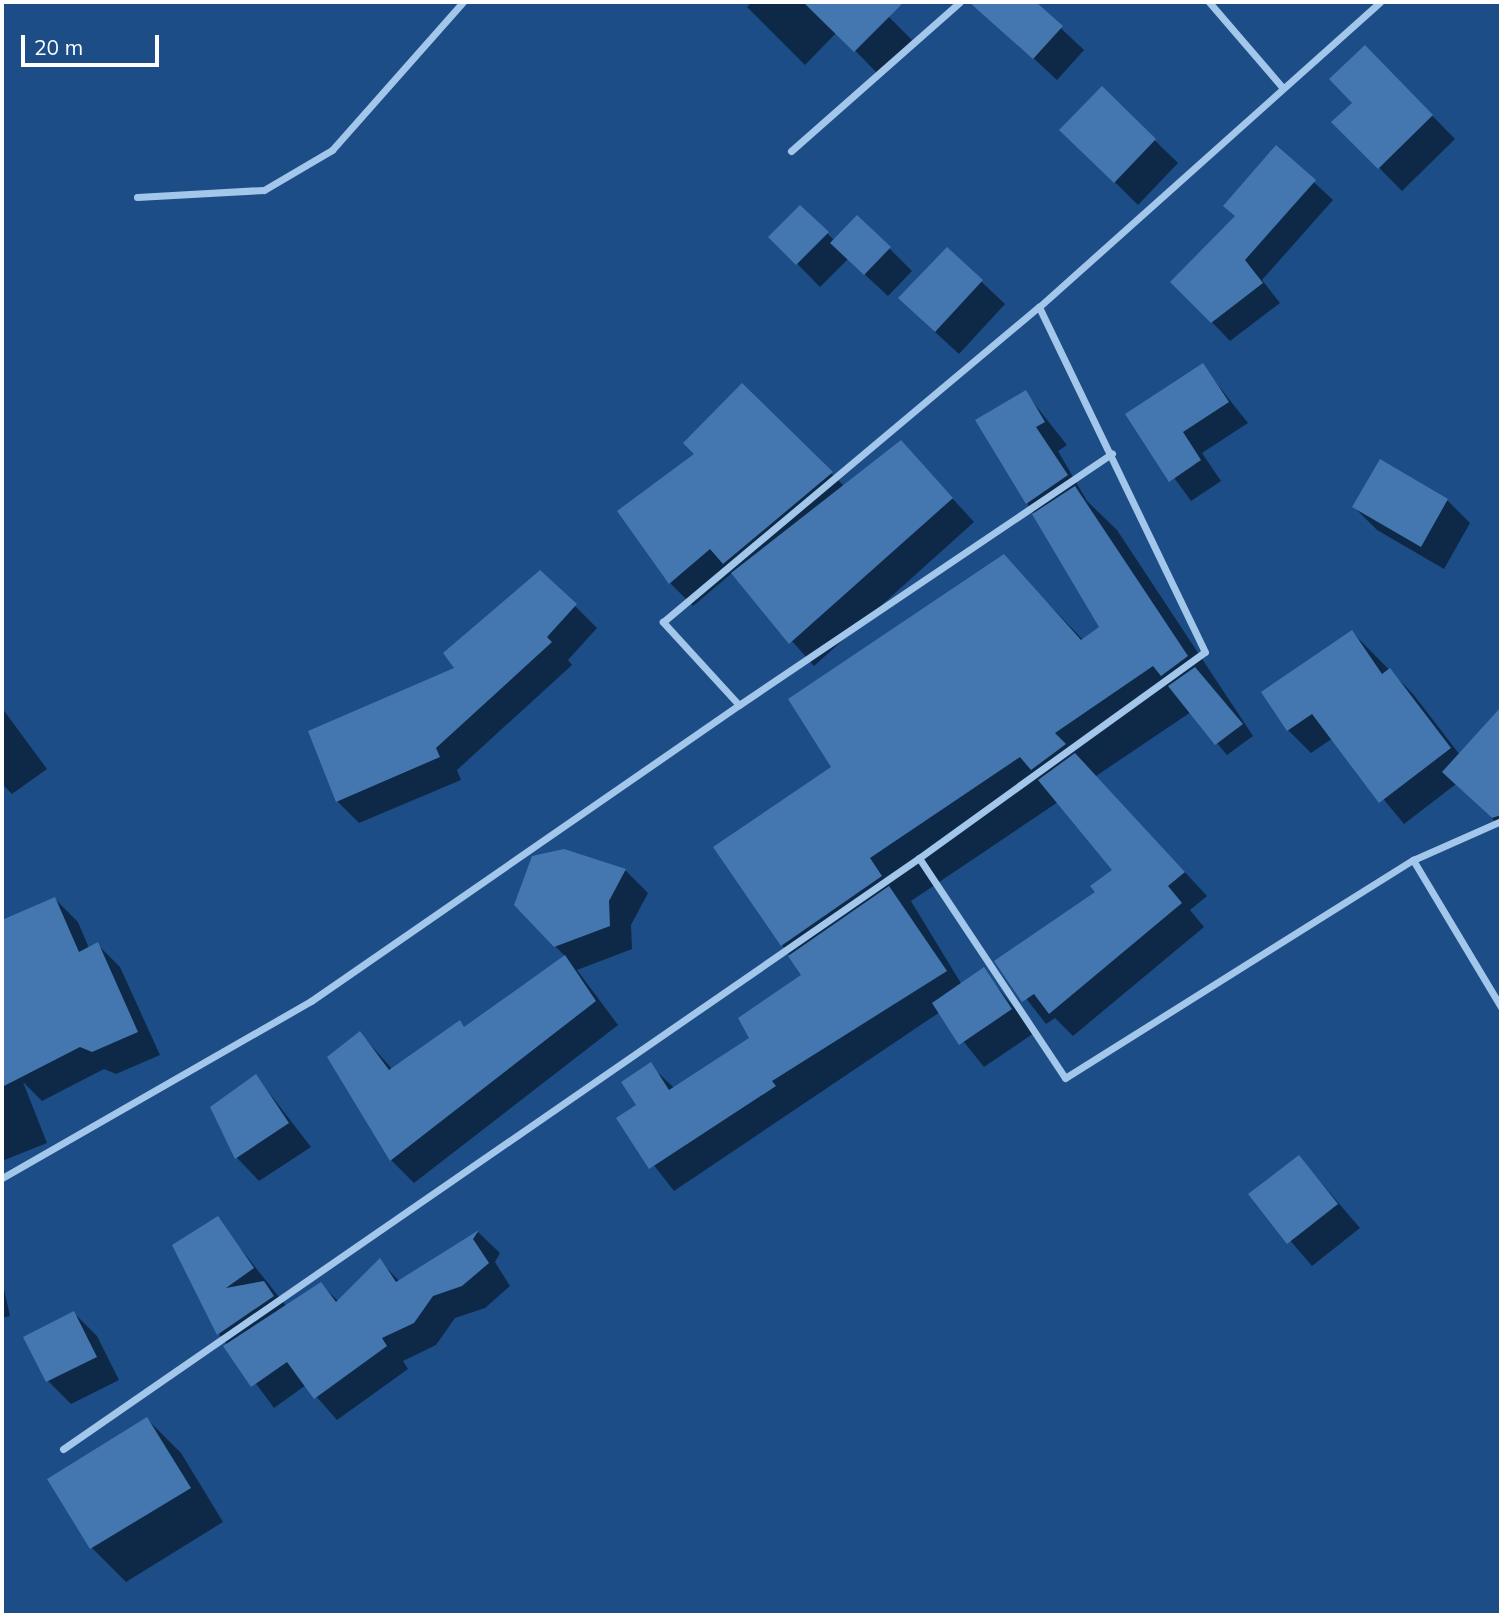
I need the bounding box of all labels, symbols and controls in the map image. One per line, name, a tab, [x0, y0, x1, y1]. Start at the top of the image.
scale bar	[24, 21, 163, 65]
text: 20 m	[34, 34, 83, 60]

